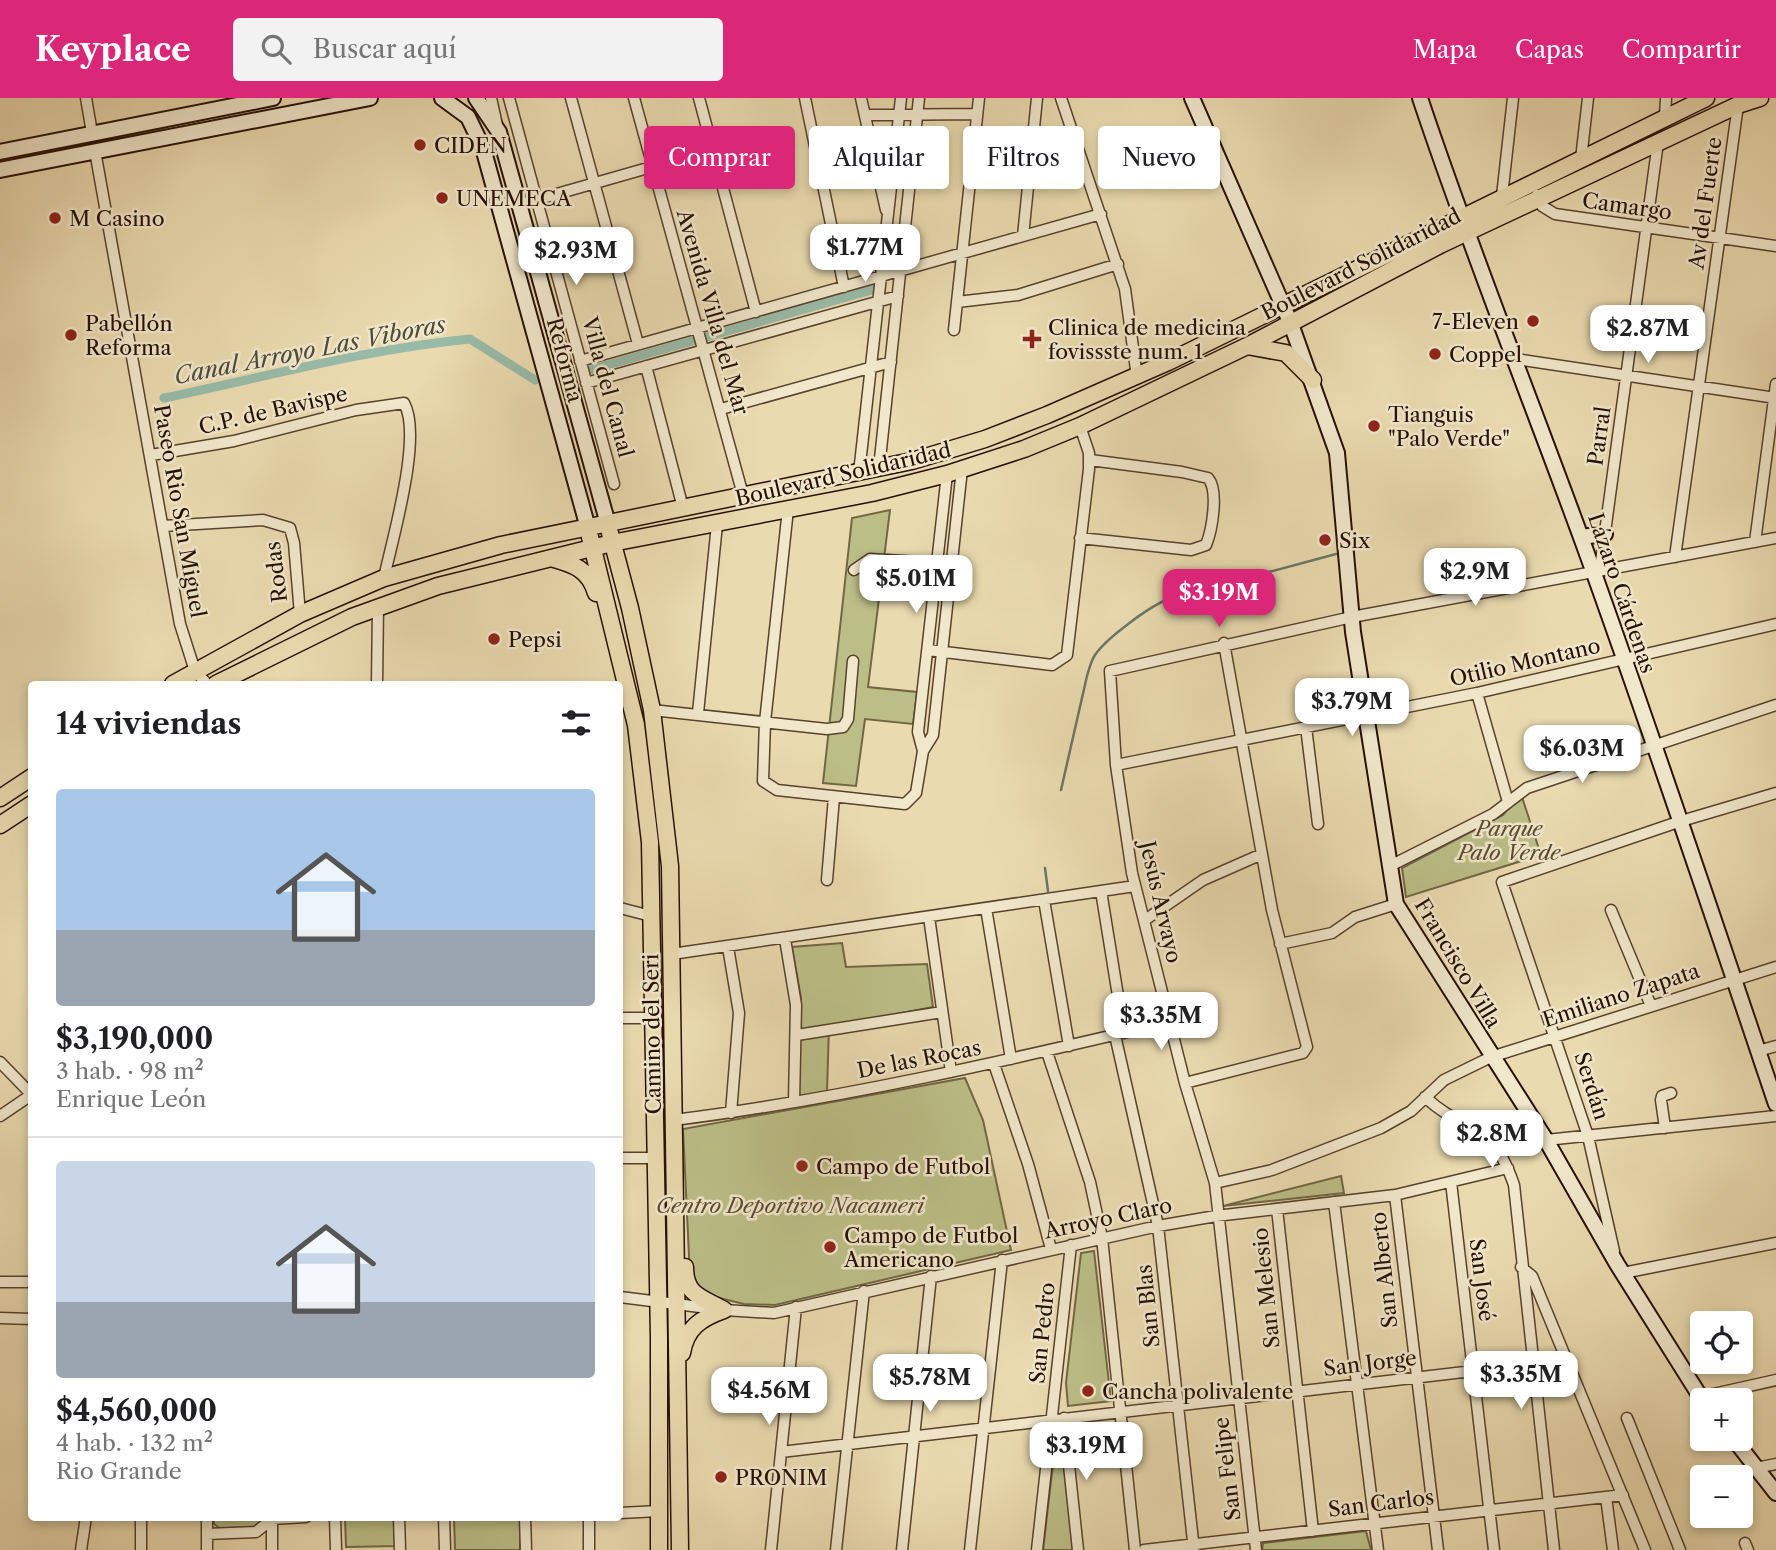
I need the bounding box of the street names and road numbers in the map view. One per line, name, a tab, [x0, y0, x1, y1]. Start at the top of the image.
street label: Av del Fuerte	[1683, 135, 1727, 272]
street label: Camargo	[1580, 187, 1674, 225]
street label: Boulevard Solidaridad	[1257, 203, 1465, 325]
street label: Avenida Villa del Mar	[671, 205, 754, 418]
street label: Villa del Canal	[577, 313, 639, 460]
street label: Reforma	[542, 315, 589, 406]
street label: C.P. de Bavispe	[196, 381, 350, 439]
street label: Paseo Rio San Miguel	[149, 402, 211, 620]
street label: Parral	[1582, 405, 1616, 467]
street label: Boulevard Solidaridad	[733, 437, 954, 511]
street label: Lázaro Cárdenas	[1583, 510, 1661, 676]
street label: Rodas	[260, 540, 292, 604]
street label: Otilio Montano	[1447, 633, 1603, 691]
street label: Jesús Arvayo	[1134, 836, 1187, 965]
street label: Francisco Villa	[1409, 894, 1507, 1033]
street label: Camino del Seri	[638, 953, 666, 1115]
street label: Emiliano Zapata	[1539, 958, 1704, 1032]
street label: De las Rocas	[855, 1035, 983, 1083]
street label: Serdán	[1569, 1049, 1615, 1123]
street label: Arroyo Claro	[1041, 1192, 1174, 1244]
street label: San Alberto	[1365, 1211, 1403, 1329]
street label: San Melesio	[1247, 1226, 1285, 1350]
street label: San José	[1465, 1237, 1499, 1323]
street label: San Blas	[1131, 1263, 1165, 1349]
street label: San Pedro	[1024, 1281, 1060, 1385]
street label: San Jorge	[1322, 1345, 1418, 1381]
street label: San Felipe	[1208, 1416, 1246, 1522]
street label: San Carlos	[1327, 1484, 1435, 1522]

